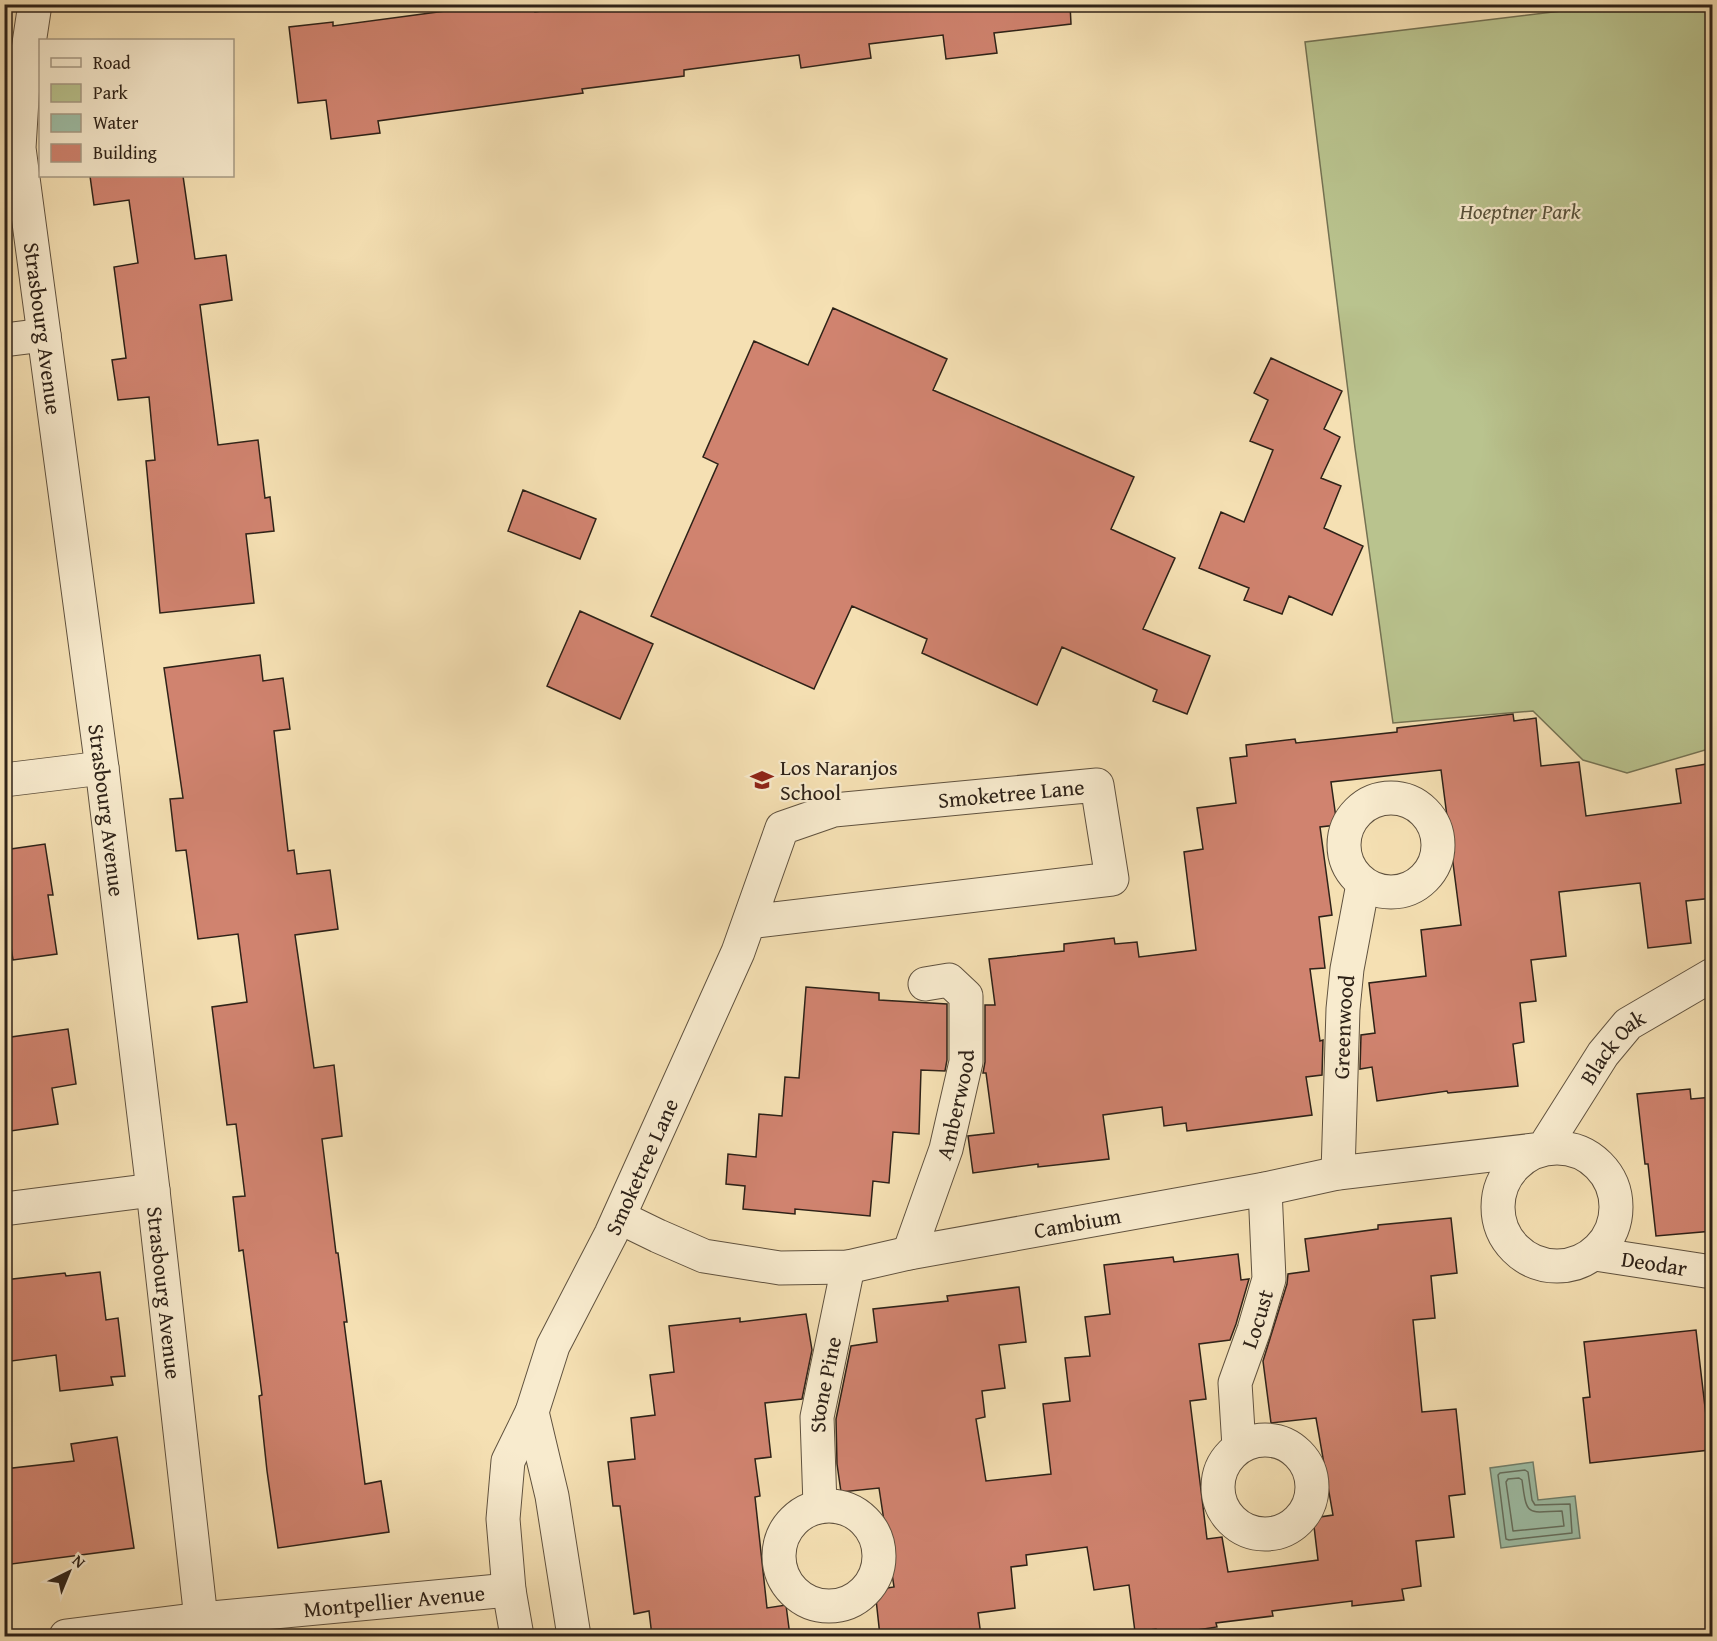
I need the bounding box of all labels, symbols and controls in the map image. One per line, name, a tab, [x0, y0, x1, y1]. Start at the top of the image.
legend	[39, 39, 234, 177]
text: Road	[93, 49, 131, 76]
text: Park	[93, 79, 129, 106]
text: Water	[93, 109, 139, 136]
text: Building	[93, 139, 157, 166]
park label: Hoeptner Park	[1458, 195, 1581, 227]
street label: Strasbourg Avenue	[16, 240, 71, 417]
street label: Strasbourg Avenue	[80, 722, 133, 898]
place label: Los Naranjos School	[780, 751, 898, 808]
school or university icon: Los Naranjos School	[749, 767, 775, 793]
street label: Smoketree Lane	[937, 770, 1086, 816]
street label: Greenwood	[1325, 973, 1362, 1080]
street label: Black Oak	[1572, 1001, 1652, 1090]
street label: Amberwood	[928, 1050, 982, 1164]
street label: Smoketree Lane	[597, 1093, 686, 1240]
street label: Cambium	[1031, 1199, 1123, 1246]
street label: Strasbourg Avenue	[139, 1205, 190, 1381]
street label: Deodar	[1619, 1242, 1689, 1284]
street label: Locust	[1233, 1285, 1281, 1353]
street label: Stone Pine	[801, 1334, 849, 1434]
north arrow	[39, 1542, 99, 1602]
text: N	[67, 1549, 92, 1574]
street label: Montpellier Avenue	[302, 1576, 486, 1625]

